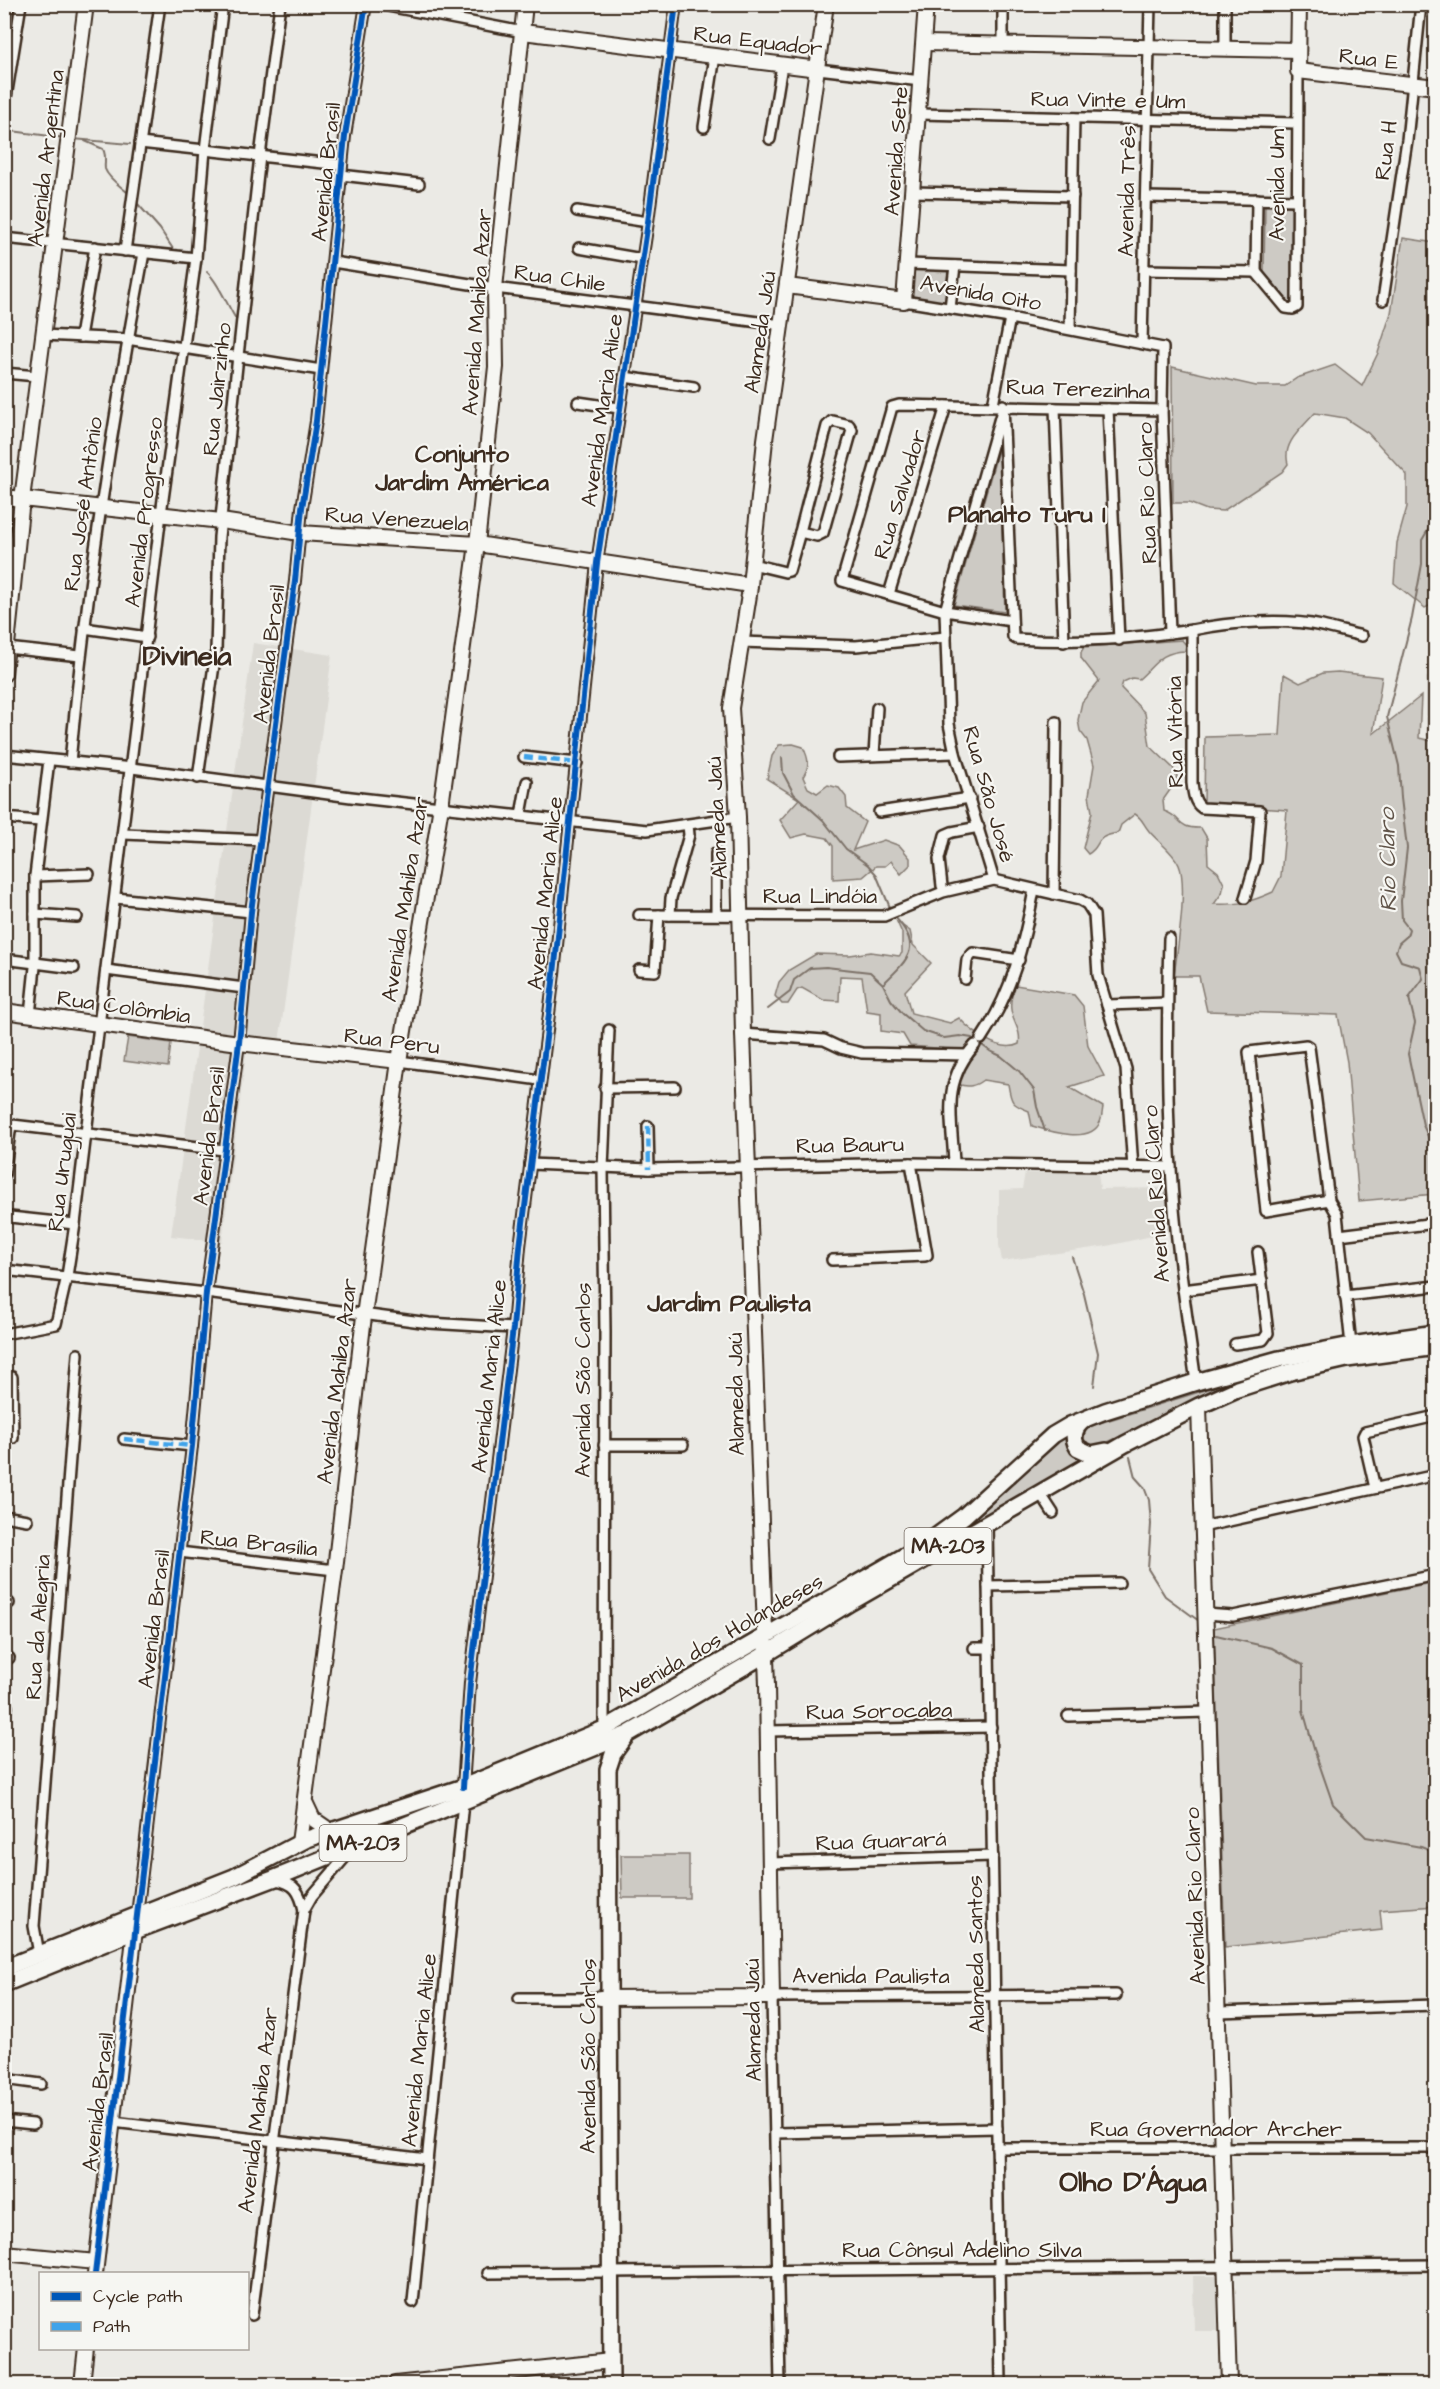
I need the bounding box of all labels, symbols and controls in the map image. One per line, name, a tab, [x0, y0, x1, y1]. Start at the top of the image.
street label: Rua Equador	[692, 18, 824, 65]
street label: Rua E	[1337, 40, 1400, 79]
street label: Avenida Argentina	[20, 68, 74, 248]
street label: Rua Vinte e Um	[1030, 84, 1186, 117]
street label: Avenida Sete	[877, 85, 916, 217]
street label: Avenida Brasil	[304, 101, 349, 243]
street label: Rua H	[1367, 118, 1406, 182]
street label: Avenida Três	[1111, 125, 1144, 257]
street label: Avenida Um	[1262, 129, 1293, 241]
street label: Avenida Mahiba Azar	[455, 208, 500, 417]
street label: Rua Chile	[512, 257, 608, 300]
street label: Avenida Oito	[918, 268, 1044, 319]
street label: Alameda Jaú	[737, 269, 784, 395]
street label: Avenida Maria Alice	[574, 312, 631, 509]
street label: Rua Jairzinho	[195, 320, 240, 457]
street label: Rua Terezinha	[1006, 371, 1150, 407]
street label: Rua José Antônio	[56, 414, 111, 593]
street label: Avenida Progresso	[117, 415, 173, 609]
street label: Rua Rio Claro	[1130, 421, 1165, 564]
street label: Rua Salvador	[866, 426, 935, 563]
district label: Conjunto Jardim América	[374, 438, 550, 500]
district label: Planalto Turu I	[948, 498, 1106, 532]
street label: Rua Venezuela	[324, 499, 470, 540]
street label: Avenida Brasil	[246, 583, 293, 725]
district label: Divineia	[143, 637, 232, 676]
street label: Rua Vitória	[1159, 676, 1192, 788]
street label: Rua São José	[954, 723, 1023, 866]
street label: Alameda Jaú	[699, 756, 736, 880]
street label: Avenida Mahiba Azar	[374, 794, 437, 1004]
street label: Avenida Maria Alice	[520, 795, 571, 992]
water label: Rio Claro	[1370, 806, 1406, 912]
street label: Rua Lindóia	[763, 881, 877, 912]
street label: Rua Colômbia	[55, 983, 193, 1032]
street label: Rua Peru	[342, 1020, 441, 1063]
street label: Avenida Brasil	[186, 1065, 233, 1207]
street label: Avenida Rio Claro	[1135, 1103, 1178, 1284]
street label: Rua Uruguai	[40, 1111, 86, 1234]
street label: Rua Bauru	[796, 1129, 904, 1162]
street label: Avenida Mahiba Azar	[309, 1276, 366, 1486]
street label: Avenida Maria Alice	[464, 1278, 515, 1475]
street label: Avenida São Carlos	[568, 1282, 599, 1478]
district label: Jardim Paulista	[646, 1287, 812, 1321]
street label: Alameda Jaú	[720, 1332, 753, 1456]
street label: Rua Brasília	[198, 1522, 319, 1565]
road number: MA-203	[904, 1528, 992, 1564]
street label: Avenida Brasil	[131, 1548, 178, 1690]
street label: Rua da Alegria	[18, 1553, 60, 1701]
street label: Avenida dos Holandeses	[610, 1566, 829, 1710]
street label: Rua Sorocaba	[805, 1695, 953, 1728]
street label: Avenida Rio Claro	[1177, 1806, 1214, 1985]
street label: Rua Guarará	[815, 1824, 947, 1859]
road number: MA-203	[320, 1825, 406, 1861]
street label: Alameda Santos	[960, 1875, 993, 2033]
street label: Avenida Maria Alice	[394, 1952, 445, 2149]
street label: Avenida São Carlos	[573, 1958, 604, 2154]
street label: Alameda Jaú	[737, 1958, 770, 2082]
street label: Avenida Paulista	[792, 1961, 950, 1992]
street label: Avenida Mahiba Azar	[230, 2005, 287, 2215]
street label: Avenida Brasil	[75, 2031, 122, 2173]
street label: Rua Governador Archer	[1090, 2114, 1342, 2145]
district label: Olho D'Água	[1059, 2163, 1208, 2204]
street label: Rua Cônsul Adelino Silva	[842, 2235, 1082, 2266]
legend	[39, 2272, 249, 2350]
text: Cycle path	[93, 2284, 182, 2310]
text: Path	[93, 2314, 130, 2339]

